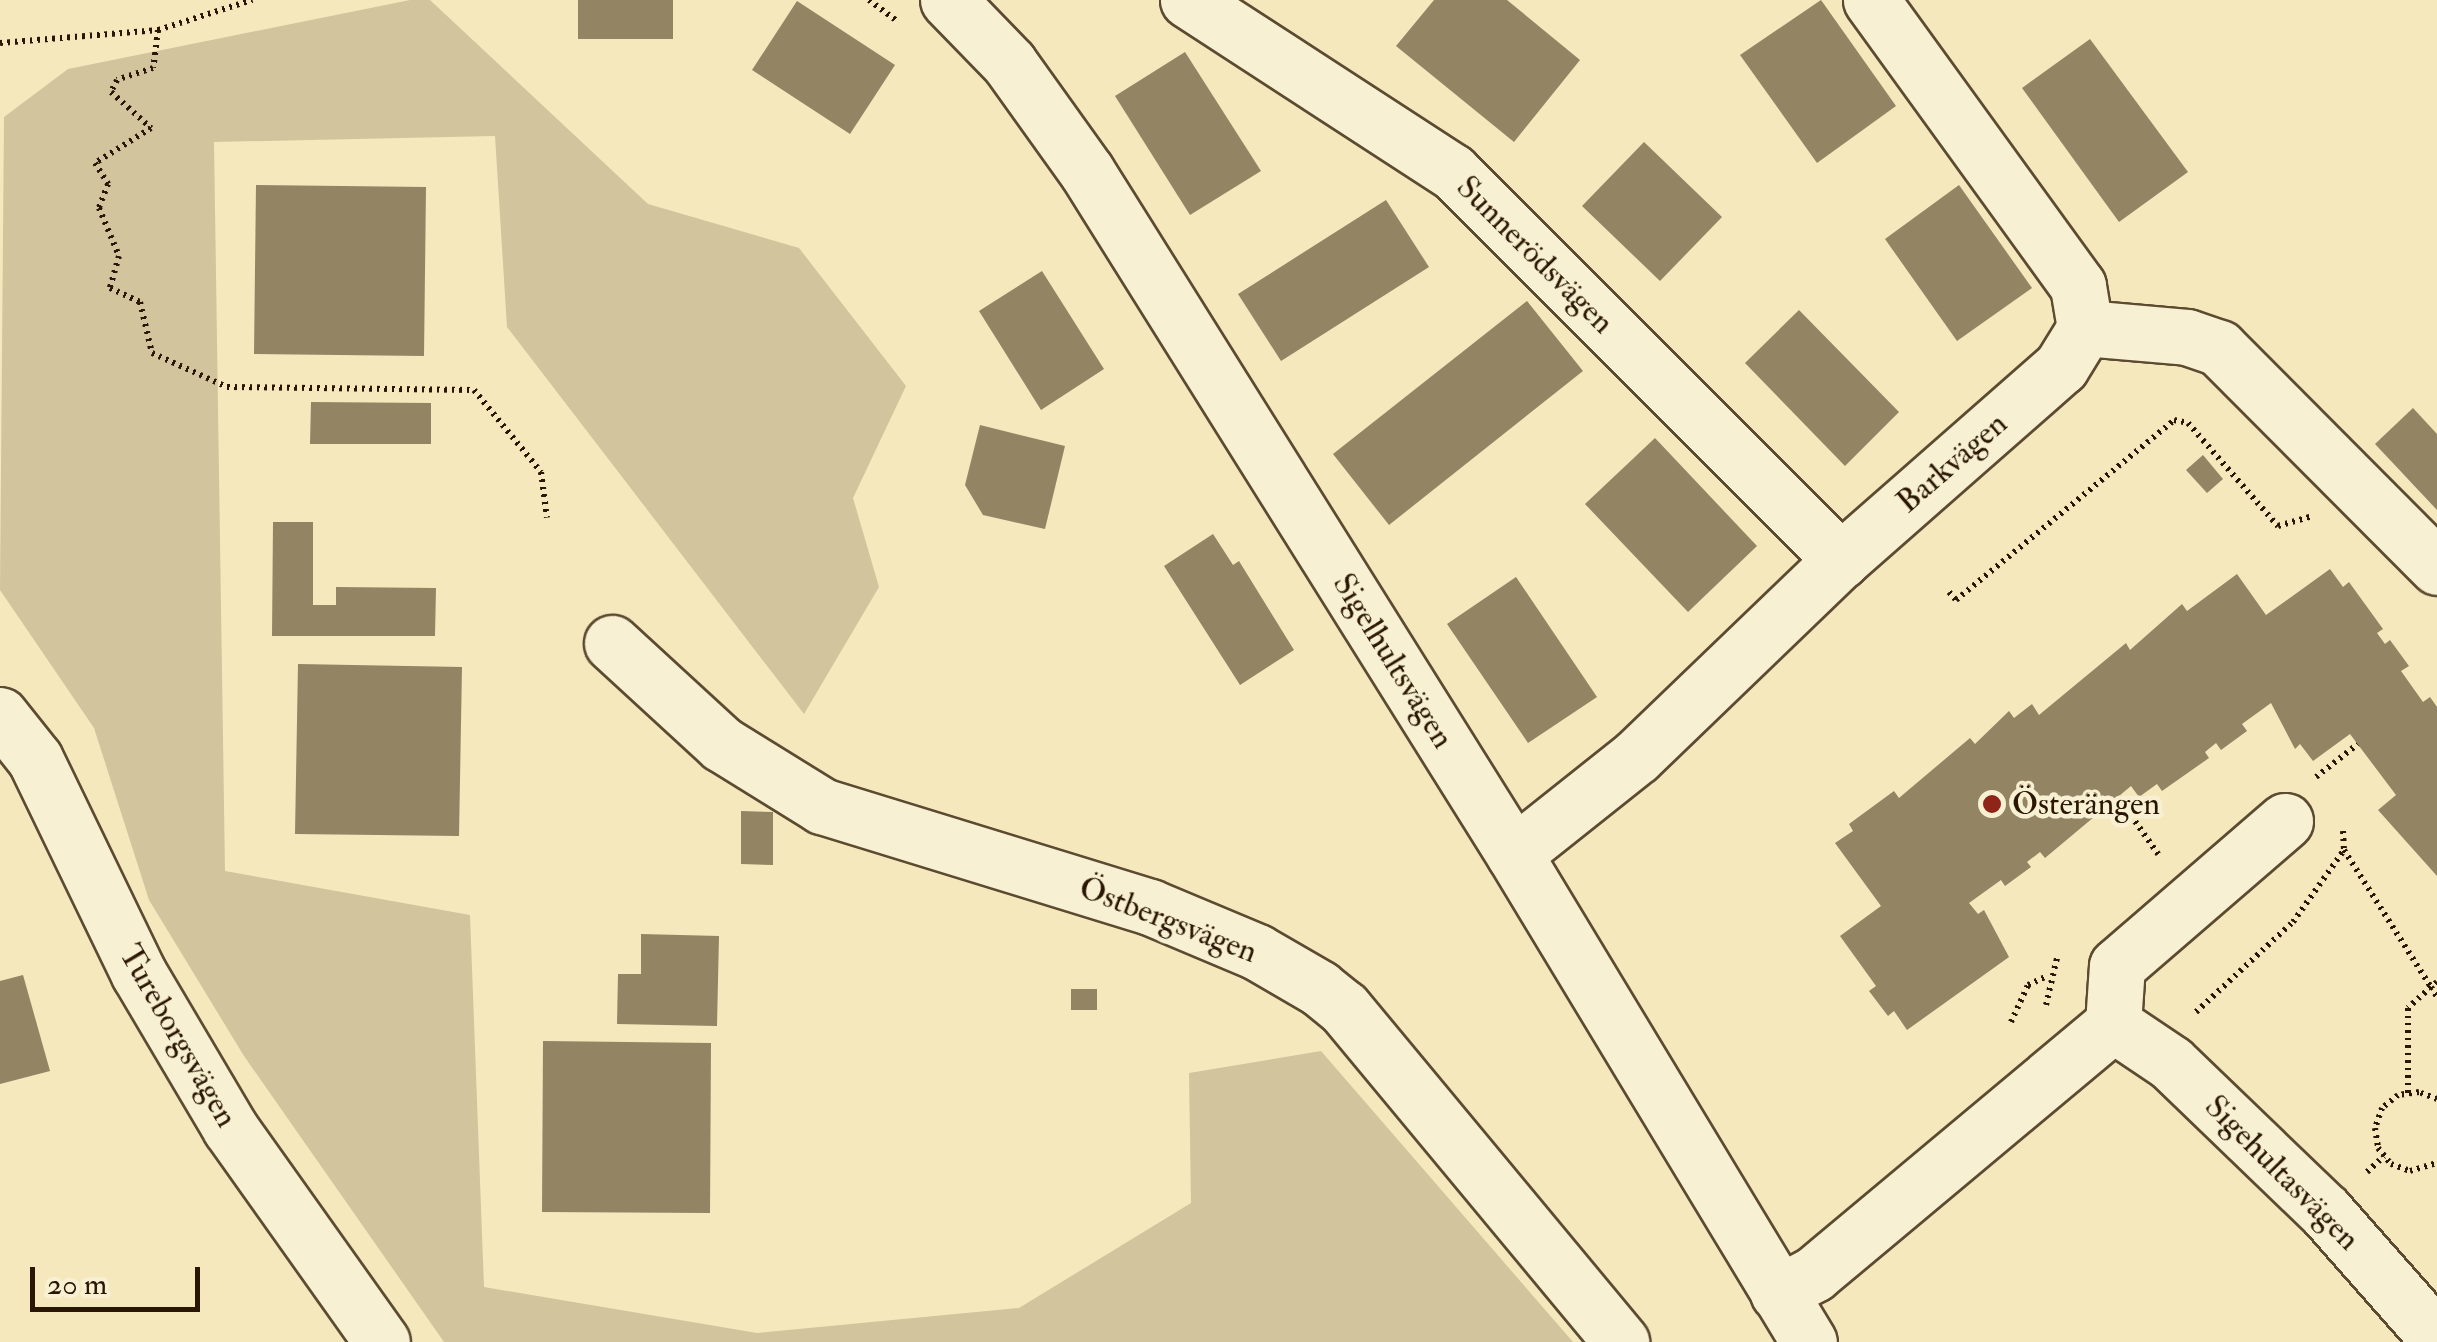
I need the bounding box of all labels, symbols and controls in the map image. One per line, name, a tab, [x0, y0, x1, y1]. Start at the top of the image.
street label: Sunnerödsvägen	[1448, 168, 1622, 342]
street label: Barkvägen	[1889, 405, 2015, 521]
street label: Sigelhultsvägen	[1324, 567, 1462, 755]
place label: Österängen	[2012, 785, 2160, 823]
marker: Österängen	[1981, 793, 2003, 815]
street label: Östbergsvägen	[1074, 868, 1262, 972]
street label: Tureborgsvägen	[110, 938, 246, 1134]
street label: Sigehultasvägen	[2197, 1088, 2367, 1258]
scale bar	[35, 1247, 205, 1309]
text: 20 m	[47, 1266, 107, 1303]

